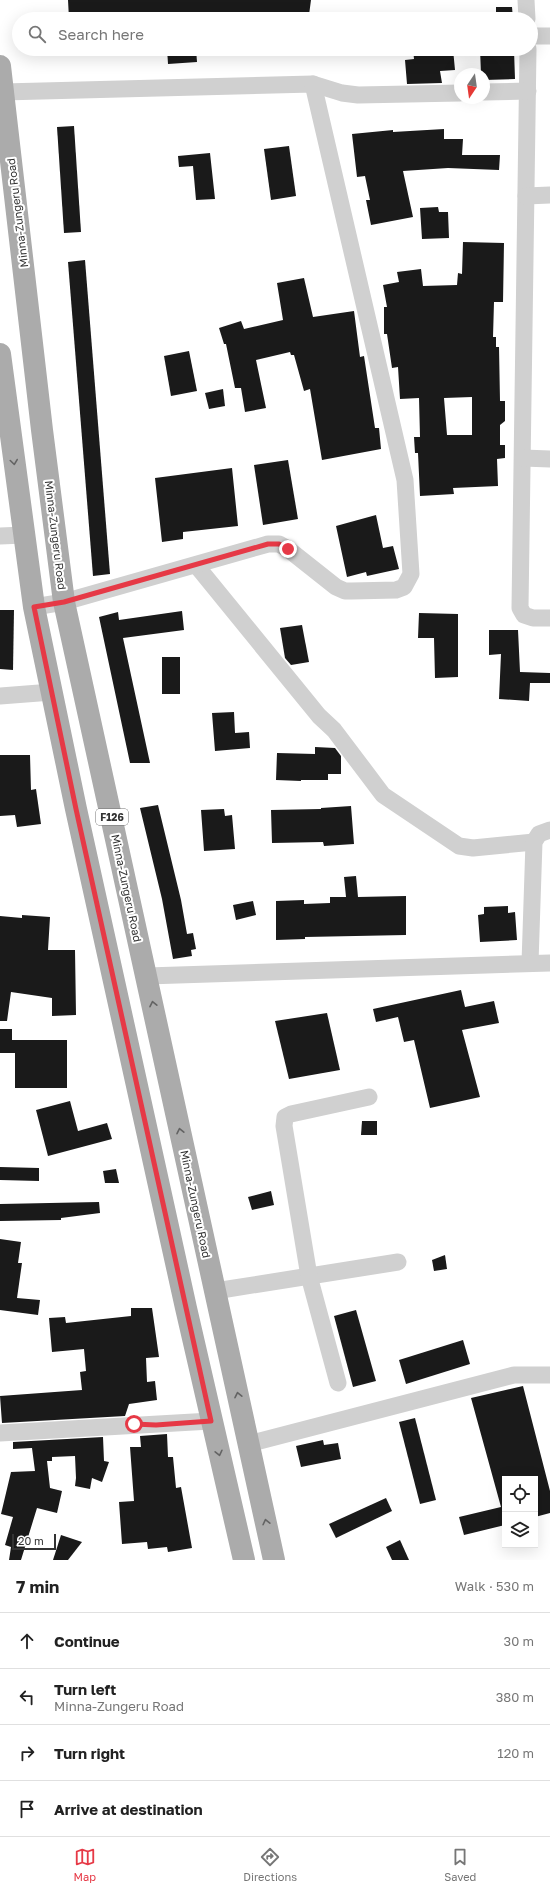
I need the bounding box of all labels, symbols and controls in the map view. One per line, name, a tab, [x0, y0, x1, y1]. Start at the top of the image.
search box	[12, 12, 538, 56]
icon: search	[26, 23, 48, 45]
text: Search here	[58, 25, 144, 43]
north arrow	[454, 68, 490, 104]
street label: Minna-Zungeru Road	[4, 158, 30, 268]
one-way arrow	[9, 459, 18, 465]
street label: Minna-Zungeru Road	[43, 480, 69, 590]
route end	[279, 540, 297, 558]
road number: F126	[96, 809, 128, 825]
street label: Minna-Zungeru Road	[109, 833, 145, 943]
one-way arrow	[149, 1001, 157, 1007]
one-way arrow	[177, 1128, 185, 1134]
street label: Minna-Zungeru Road	[178, 1149, 214, 1259]
one-way arrow	[234, 1392, 242, 1398]
route start	[125, 1415, 143, 1433]
one-way arrow	[214, 1450, 222, 1456]
map controls	[502, 1476, 538, 1548]
button: locate	[502, 1476, 538, 1512]
button: layers	[502, 1512, 538, 1548]
one-way arrow	[262, 1519, 270, 1525]
scale bar	[12, 1532, 56, 1551]
text: 20 m	[18, 1534, 44, 1547]
text: 7 min	[16, 1576, 59, 1597]
text: Walk · 530 m	[455, 1578, 534, 1594]
icon: ahead	[16, 1630, 38, 1652]
text: Continue	[54, 1632, 120, 1650]
text: 30 m	[504, 1633, 534, 1649]
text: Turn left	[54, 1680, 116, 1698]
icon: left	[16, 1686, 38, 1708]
text: 380 m	[496, 1689, 534, 1705]
text: Minna-Zungeru Road	[54, 1698, 184, 1714]
icon: right	[16, 1742, 38, 1764]
text: Turn right	[54, 1744, 125, 1762]
text: 120 m	[497, 1745, 534, 1761]
icon: arrive	[16, 1798, 38, 1820]
text: Arrive at destination	[54, 1800, 203, 1818]
tab: Map	[74, 1846, 96, 1883]
tab: Directions	[243, 1846, 297, 1883]
tab: Saved	[444, 1846, 476, 1883]

